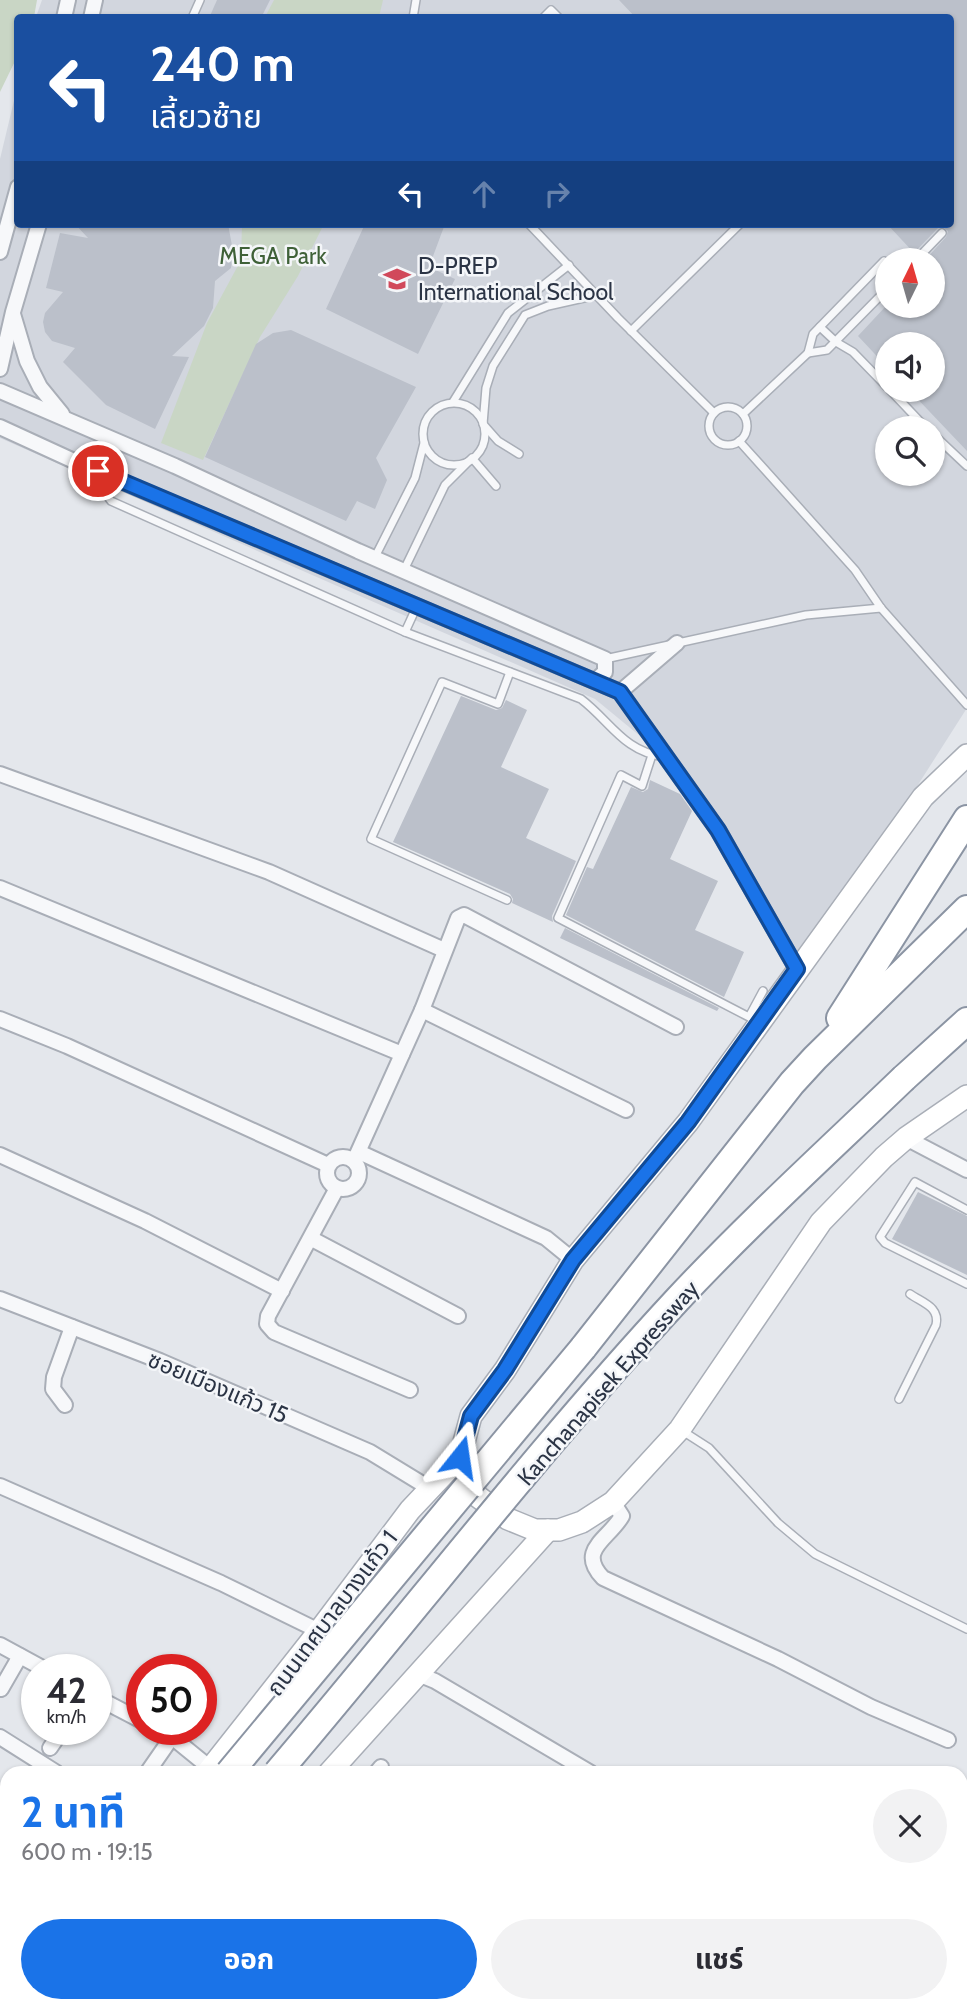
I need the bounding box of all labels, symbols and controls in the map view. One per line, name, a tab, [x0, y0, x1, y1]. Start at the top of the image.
text: 240 m	[150, 34, 295, 93]
icon: left	[35, 42, 126, 133]
text: เลี้ยวซ้าย	[150, 97, 262, 136]
icon: left	[392, 175, 430, 213]
icon: ahead	[465, 175, 503, 213]
icon: right	[538, 175, 576, 213]
park label: MEGA Park	[219, 242, 327, 270]
north arrow	[875, 248, 945, 318]
map controls	[875, 248, 945, 486]
place label: D-PREP International School	[418, 252, 614, 306]
school or university icon: D-PREP International School	[382, 264, 412, 294]
button: sound	[875, 332, 945, 402]
button: search	[875, 416, 945, 486]
pin	[68, 441, 128, 501]
icon: arrive	[79, 452, 117, 490]
street label: Kanchanapisek Expressway	[511, 1275, 705, 1491]
street label: ซอยเมืองแก้ว 15	[144, 1345, 292, 1429]
position arrow	[423, 1420, 497, 1494]
street label: ถนนเทศบาลบางแก้ว 1	[261, 1525, 403, 1701]
speed limit sign: 50	[126, 1654, 217, 1745]
text: 42	[46, 1669, 87, 1712]
text: km/h	[47, 1706, 86, 1728]
text: 2 นาที	[21, 1786, 125, 1838]
button: close	[873, 1789, 947, 1863]
text: 600 m · 19:15	[21, 1838, 153, 1866]
button: ออก	[21, 1919, 477, 1999]
button: แชร์	[491, 1919, 947, 1999]

